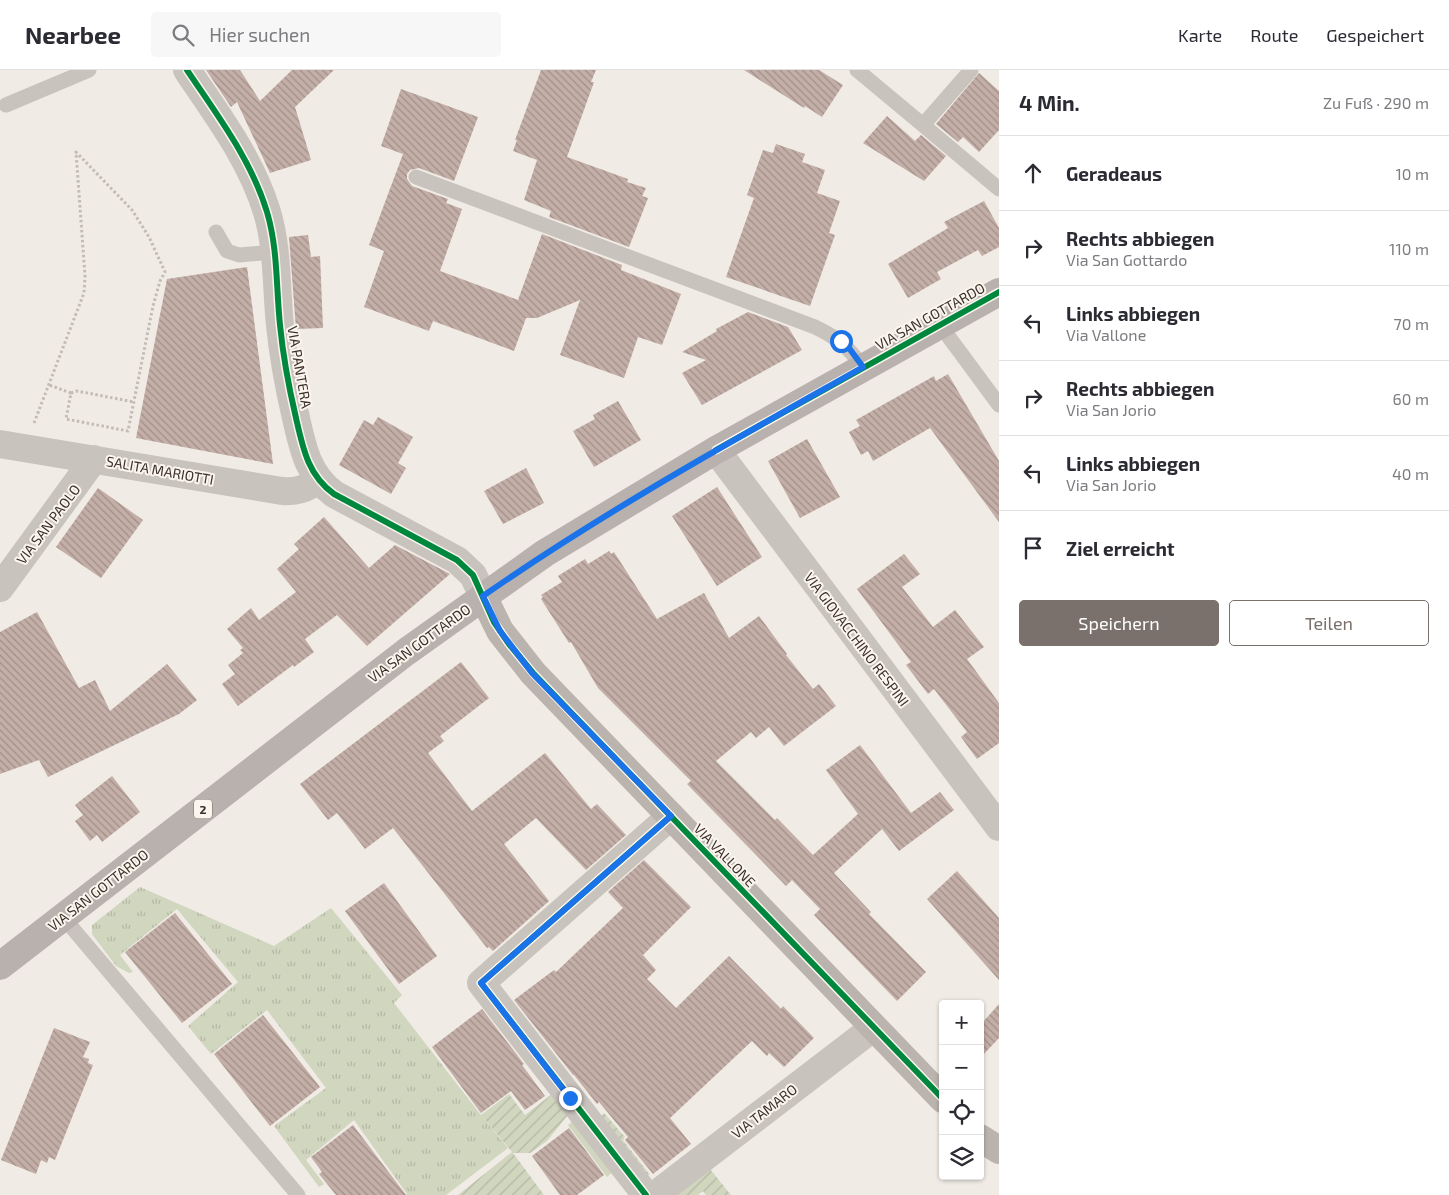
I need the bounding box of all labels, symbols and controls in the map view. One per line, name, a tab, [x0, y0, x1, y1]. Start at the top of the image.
search box	[151, 12, 501, 57]
text: Nearbee	[25, 20, 121, 49]
icon: search	[169, 21, 197, 49]
text: Hier suchen	[209, 23, 310, 46]
text: Karte	[1178, 24, 1222, 46]
text: Route	[1250, 24, 1298, 46]
text: Gespeichert	[1326, 24, 1424, 46]
text: 4 Min.	[1019, 90, 1080, 115]
text: Zu Fuß · 290 m	[1323, 93, 1429, 112]
icon: ahead	[1019, 159, 1047, 187]
text: Geradeaus	[1066, 162, 1162, 185]
text: 10 m	[1395, 164, 1429, 183]
text: Rechts abbiegen	[1066, 227, 1214, 250]
icon: right	[1019, 234, 1047, 262]
text: 110 m	[1389, 239, 1429, 258]
text: Via San Gottardo	[1066, 250, 1187, 269]
street label: VIA SAN GOTTARDO	[872, 279, 988, 353]
text: Links abbiegen	[1066, 302, 1200, 325]
icon: left	[1019, 309, 1047, 337]
text: 70 m	[1394, 314, 1429, 333]
street label: VIA PANTERA	[284, 324, 316, 410]
text: Via Vallone	[1066, 325, 1146, 344]
route start	[830, 330, 853, 353]
text: Rechts abbiegen	[1066, 377, 1214, 400]
icon: right	[1019, 384, 1047, 412]
text: 60 m	[1393, 389, 1429, 408]
text: Via San Jorio	[1066, 400, 1156, 419]
street label: SALITA MARIOTTI	[105, 452, 215, 488]
text: Links abbiegen	[1066, 452, 1200, 475]
icon: left	[1019, 459, 1047, 487]
text: 40 m	[1392, 464, 1429, 483]
text: Via San Jorio	[1066, 475, 1156, 494]
street label: VIA SAN PAOLO	[13, 481, 83, 567]
icon: arrive	[1019, 534, 1047, 562]
text: Ziel erreicht	[1066, 537, 1175, 560]
street label: VIA GIOVACCHINO RESPINI	[801, 569, 913, 709]
street label: VIA SAN GOTTARDO	[364, 600, 474, 686]
button: Speichern	[1019, 600, 1219, 646]
button: Teilen	[1229, 600, 1429, 646]
road number: 2	[194, 800, 212, 819]
street label: VIA VALLONE	[691, 820, 759, 890]
street label: VIA SAN GOTTARDO	[44, 846, 152, 934]
map controls	[939, 1000, 984, 1180]
button: +	[939, 1000, 984, 1045]
button: −	[939, 1045, 984, 1090]
street label: VIA TAMARO	[728, 1080, 800, 1142]
route end	[559, 1087, 582, 1110]
button: locate	[939, 1090, 984, 1135]
button: layers	[939, 1135, 984, 1180]

